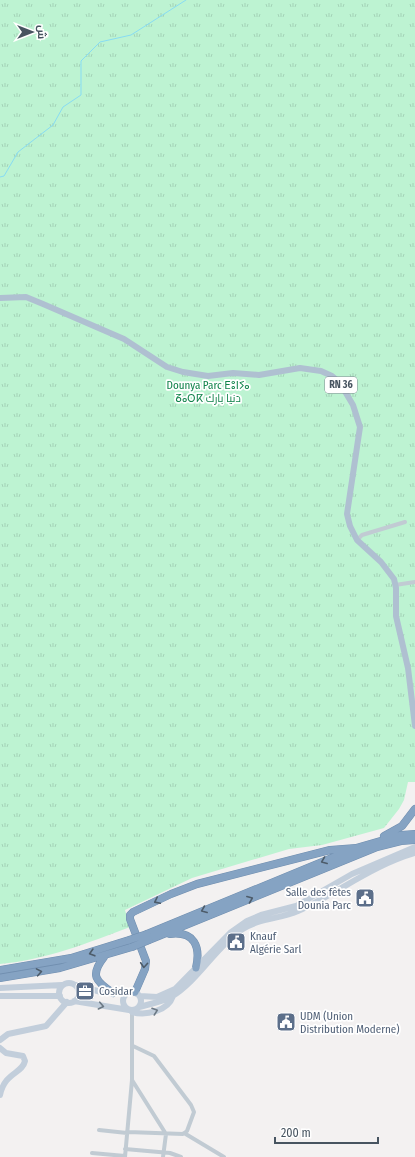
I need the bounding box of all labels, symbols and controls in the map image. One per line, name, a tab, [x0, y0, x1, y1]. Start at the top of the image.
north arrow	[12, 12, 52, 52]
text: ش	[35, 25, 48, 39]
road number: RN 36	[325, 377, 357, 393]
park label: Dounya Parc ⴹⵓⵏⵢⴰ ⵒⴰⵔⴽ دنيا بارك	[166, 379, 250, 405]
one-way arrow	[321, 857, 328, 865]
place label: Salle des fêtes Dounia Parc	[286, 886, 351, 912]
public building icon: Salle des fêtes Dounia Parc	[354, 887, 376, 909]
one-way arrow	[154, 896, 161, 904]
one-way arrow	[247, 896, 254, 904]
one-way arrow	[200, 906, 207, 914]
place label: Knauf Algérie Sarl	[250, 930, 301, 956]
public building icon: Knauf Algérie Sarl	[225, 931, 247, 953]
one-way arrow	[89, 948, 96, 957]
one-way arrow	[140, 961, 149, 968]
one-way arrow	[36, 969, 42, 977]
office icon: Cosidar	[74, 980, 96, 1002]
place label: Cosidar	[99, 985, 133, 998]
one-way arrow	[98, 1001, 104, 1009]
one-way arrow	[152, 1007, 159, 1015]
place label: UDM (Union Distribution Moderne)	[300, 1010, 399, 1036]
public building icon: UDM (Union Distribution Moderne)	[275, 1011, 297, 1033]
scale bar	[275, 1119, 378, 1145]
text: 200 m	[281, 1126, 311, 1140]

